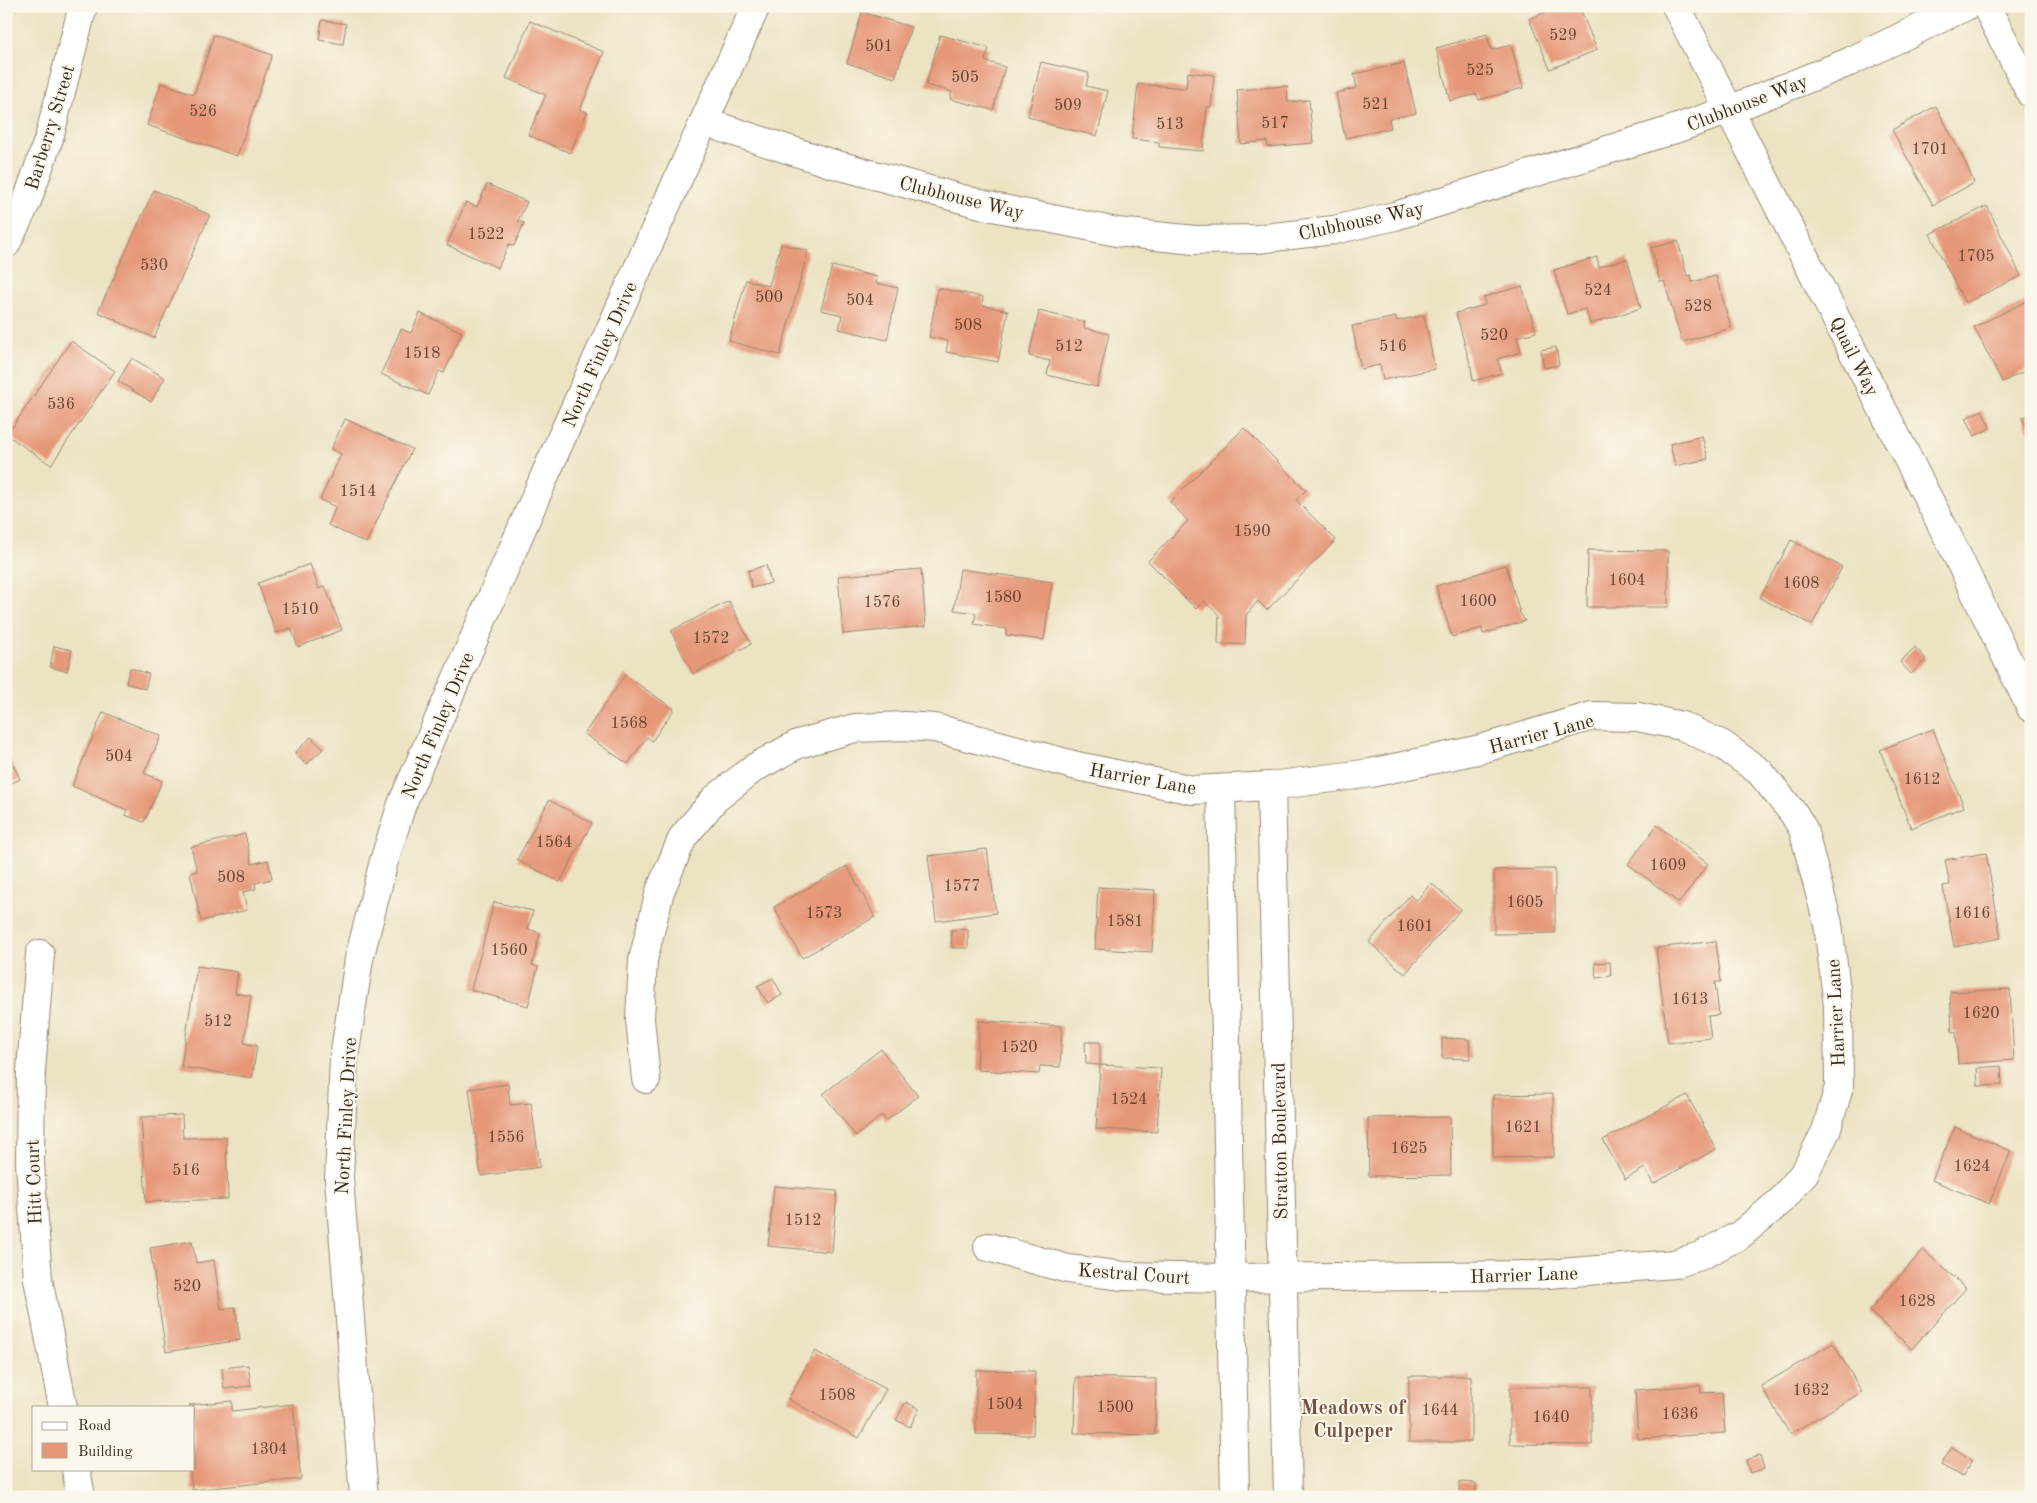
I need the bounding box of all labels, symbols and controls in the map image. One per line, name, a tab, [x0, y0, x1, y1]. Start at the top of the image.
house number: 529	[1549, 28, 1577, 44]
house number: 501	[865, 39, 893, 55]
street label: Barberry Street	[23, 63, 79, 193]
house number: 525	[1466, 63, 1494, 79]
house number: 505	[951, 70, 979, 86]
street label: Clubhouse Way	[1685, 73, 1811, 136]
house number: 521	[1362, 97, 1390, 113]
house number: 509	[1054, 98, 1082, 114]
house number: 526	[189, 104, 217, 120]
house number: 517	[1261, 116, 1289, 132]
house number: 513	[1156, 117, 1184, 133]
house number: 1701	[1911, 142, 1949, 158]
street label: Clubhouse Way	[897, 175, 1026, 224]
street label: Clubhouse Way	[1297, 200, 1426, 245]
house number: 1522	[467, 227, 505, 243]
house number: 1705	[1957, 249, 1995, 265]
house number: 530	[140, 258, 168, 274]
street label: North Finley Drive	[561, 279, 642, 431]
house number: 524	[1584, 283, 1612, 299]
house number: 500	[755, 290, 783, 306]
house number: 504	[846, 293, 874, 309]
house number: 528	[1684, 299, 1712, 315]
street label: Quail Way	[1825, 314, 1881, 400]
house number: 508	[954, 318, 982, 334]
house number: 520	[1480, 328, 1508, 344]
house number: 512	[1055, 339, 1083, 355]
house number: 516	[1379, 339, 1407, 355]
house number: 1518	[403, 346, 441, 362]
house number: 536	[47, 397, 75, 413]
house number: 1514	[339, 484, 377, 500]
house number: 1590	[1233, 524, 1271, 540]
house number: 1604	[1608, 573, 1646, 589]
house number: 1608	[1782, 576, 1820, 592]
house number: 1580	[984, 590, 1022, 606]
house number: 1600	[1459, 594, 1497, 610]
house number: 1576	[863, 595, 901, 611]
house number: 1510	[281, 602, 319, 618]
house number: 1572	[692, 631, 730, 647]
street label: North Finley Drive	[400, 650, 479, 802]
street label: Harrier Lane	[1487, 712, 1596, 759]
house number: 1568	[610, 716, 648, 732]
house number: 504	[105, 749, 133, 765]
street label: Harrier Lane	[1088, 762, 1197, 799]
house number: 1612	[1903, 772, 1941, 788]
house number: 1564	[535, 835, 573, 851]
house number: 1609	[1649, 858, 1687, 874]
house number: 508	[217, 870, 245, 886]
house number: 1577	[943, 879, 981, 895]
house number: 1605	[1506, 895, 1544, 911]
house number: 1573	[805, 906, 843, 922]
house number: 1616	[1953, 906, 1991, 922]
house number: 1581	[1106, 914, 1144, 930]
house number: 1601	[1396, 919, 1434, 935]
house number: 1560	[490, 943, 528, 959]
street label: Harrier Lane	[1825, 958, 1850, 1067]
house number: 1613	[1671, 992, 1709, 1008]
house number: 1620	[1962, 1006, 2000, 1022]
house number: 512	[204, 1014, 232, 1030]
street label: North Finley Drive	[334, 1037, 361, 1195]
house number: 1520	[1000, 1040, 1038, 1056]
street label: Stratton Boulevard	[1271, 1062, 1292, 1220]
house number: 1524	[1110, 1092, 1148, 1108]
house number: 1621	[1504, 1120, 1542, 1136]
house number: 1556	[487, 1130, 525, 1146]
street label: Hitt Court	[25, 1139, 46, 1225]
house number: 1625	[1390, 1141, 1428, 1157]
house number: 1624	[1953, 1159, 1991, 1175]
house number: 516	[172, 1163, 200, 1179]
house number: 1512	[784, 1213, 822, 1229]
street label: Kestral Court	[1077, 1262, 1191, 1289]
street label: Harrier Lane	[1470, 1265, 1578, 1288]
house number: 520	[173, 1279, 201, 1295]
house number: 1628	[1898, 1294, 1936, 1310]
house number: 1632	[1792, 1383, 1830, 1399]
house number: 1508	[818, 1388, 856, 1404]
house number: 1504	[986, 1397, 1024, 1413]
district label: Meadows of Culpeper	[1301, 1399, 1407, 1442]
house number: 1500	[1096, 1400, 1134, 1416]
house number: 1644	[1421, 1403, 1459, 1419]
legend	[32, 1406, 195, 1470]
house number: 1636	[1661, 1407, 1699, 1423]
house number: 1640	[1532, 1410, 1570, 1426]
text: Road	[78, 1419, 112, 1434]
house number: 1304	[250, 1442, 288, 1458]
text: Building	[78, 1445, 133, 1460]

